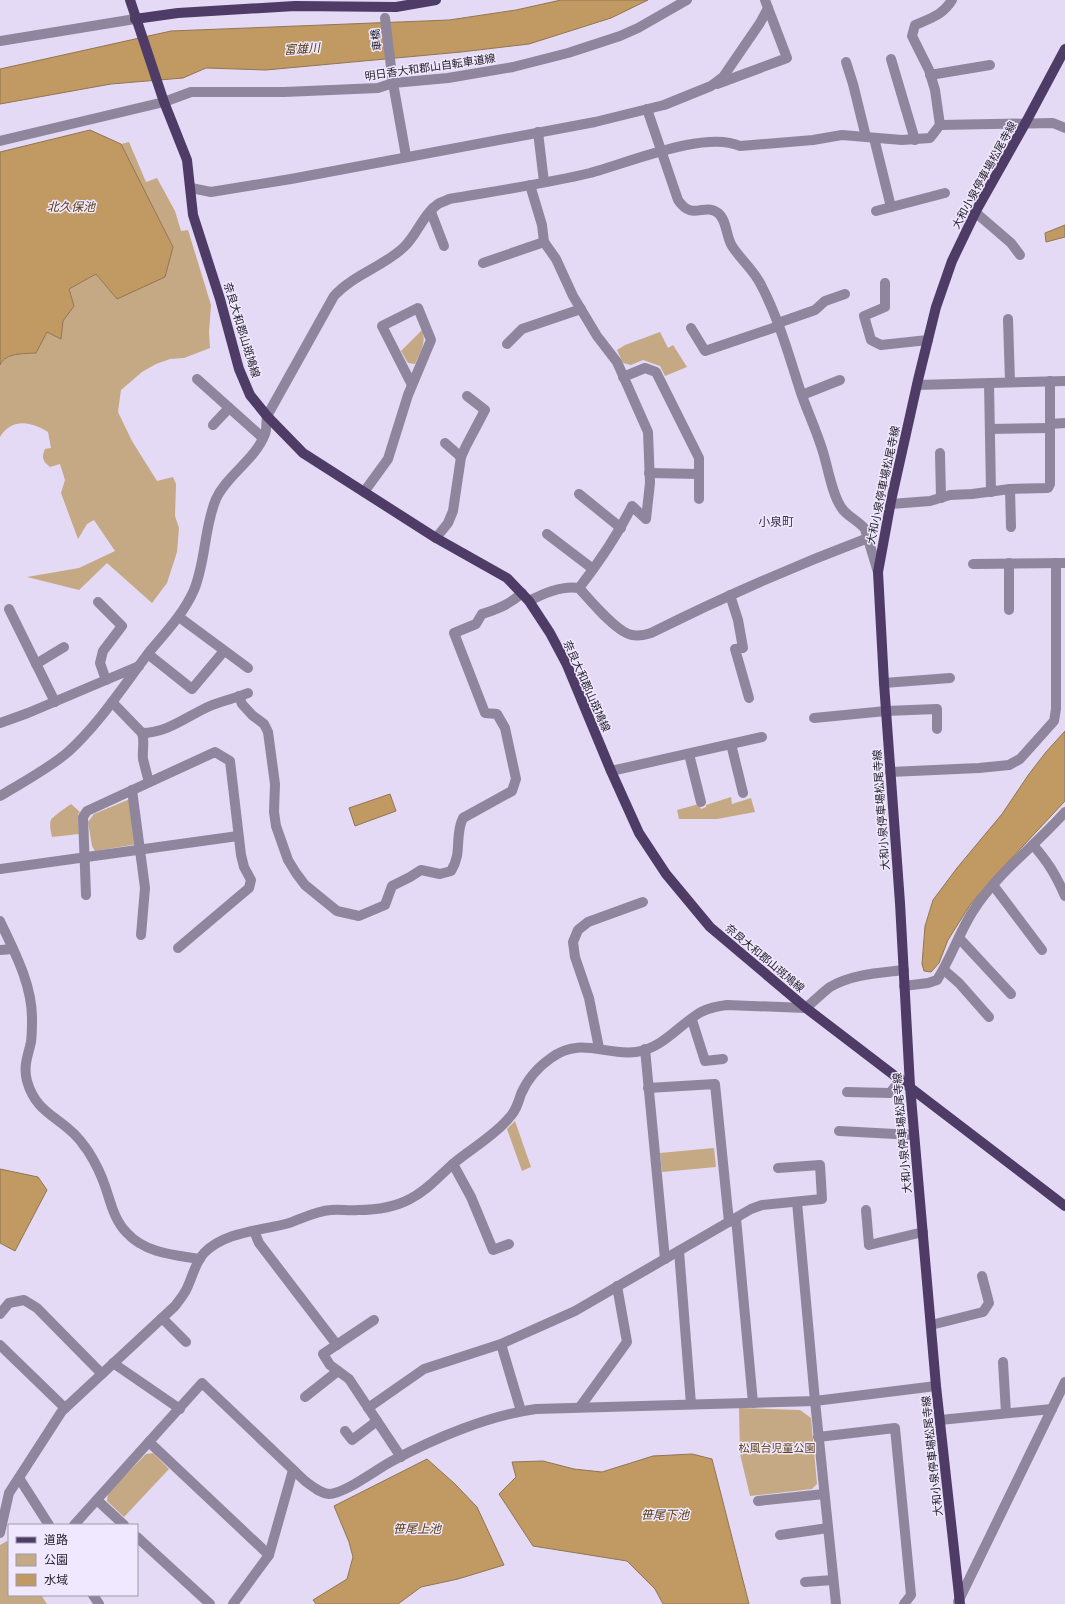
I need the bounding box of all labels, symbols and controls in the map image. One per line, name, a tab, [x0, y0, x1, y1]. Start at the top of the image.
street label: 車橋	[368, 28, 384, 52]
water label: 富雄川	[283, 40, 322, 57]
street label: 明日香大和郡山自転車道線	[364, 51, 496, 83]
street label: 大和小泉停車場松尾寺線	[949, 119, 1019, 231]
water label: 北久保池	[47, 199, 96, 214]
street label: 奈良大和郡山斑鳩線	[221, 281, 263, 379]
street label: 大和小泉停車場松尾寺線	[864, 424, 902, 546]
district label: 小泉町	[758, 514, 794, 529]
street label: 奈良大和郡山斑鳩線	[560, 638, 614, 734]
street label: 大和小泉停車場松尾寺線	[870, 749, 892, 871]
street label: 奈良大和郡山斑鳩線	[723, 921, 807, 995]
street label: 大和小泉停車場松尾寺線	[890, 1072, 914, 1194]
street label: 大和小泉停車場松尾寺線	[919, 1395, 945, 1517]
park label: 松風台児童公園	[739, 1441, 816, 1455]
water label: 笹尾下池	[641, 1507, 690, 1522]
water label: 笹尾上池	[393, 1521, 442, 1536]
legend	[8, 1524, 138, 1596]
text: 道路	[44, 1532, 68, 1547]
text: 公園	[44, 1552, 68, 1567]
text: 水域	[44, 1572, 68, 1587]

